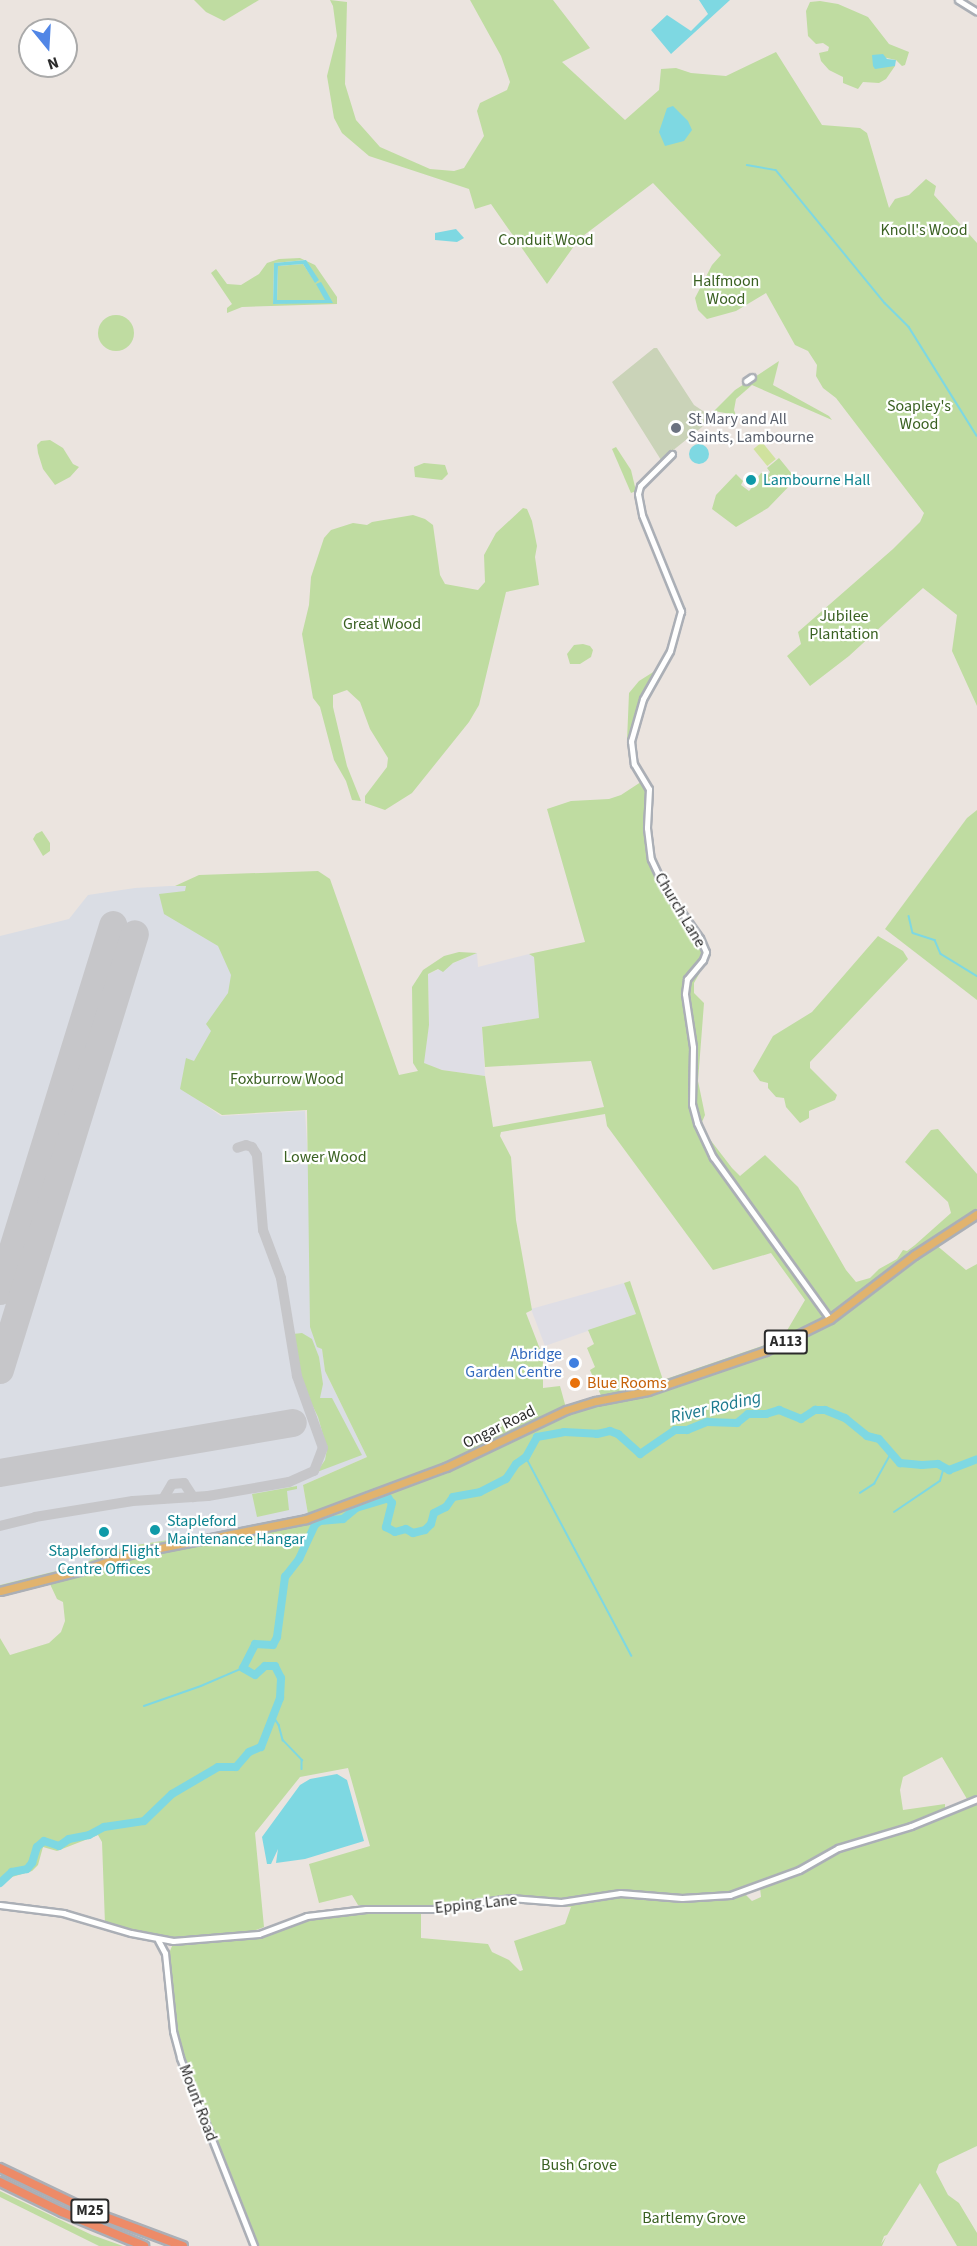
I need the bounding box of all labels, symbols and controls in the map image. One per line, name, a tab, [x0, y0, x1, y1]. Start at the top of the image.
north arrow	[18, 18, 78, 78]
text: N	[44, 51, 61, 75]
park label: Knoll's Wood	[880, 220, 968, 240]
park label: Conduit Wood	[498, 230, 594, 250]
park label: Halfmoon Wood	[693, 271, 759, 309]
park label: Soapley's Wood	[887, 396, 951, 434]
place label: St Mary and All Saints, Lambourne	[688, 409, 814, 447]
marker: St Mary and All Saints, Lambourne	[669, 421, 683, 435]
place label: Lambourne Hall	[763, 470, 870, 490]
marker: Lambourne Hall	[744, 473, 758, 487]
park label: Jubilee Plantation	[809, 606, 879, 644]
park label: Great Wood	[343, 614, 421, 634]
street label: Church Lane	[650, 869, 710, 951]
park label: Foxburrow Wood	[230, 1069, 344, 1089]
park label: Lower Wood	[283, 1147, 367, 1167]
road number: A113	[764, 1330, 808, 1354]
place label: Abridge Garden Centre	[465, 1344, 562, 1382]
marker: Abridge Garden Centre	[567, 1356, 581, 1370]
place label: Blue Rooms	[587, 1373, 667, 1393]
marker: Blue Rooms	[568, 1376, 582, 1390]
water label: River Roding	[668, 1387, 764, 1429]
street label: Ongar Road	[460, 1401, 538, 1453]
place label: Stapleford Maintenance Hangar	[167, 1511, 305, 1549]
marker: Stapleford Maintenance Hangar	[148, 1523, 162, 1537]
marker: Stapleford Flight Centre Offices	[97, 1525, 111, 1539]
place label: Stapleford Flight Centre Offices	[49, 1541, 159, 1579]
street label: Epping Lane	[434, 1890, 518, 1918]
street label: Mount Road	[175, 2062, 221, 2144]
park label: Bush Grove	[541, 2155, 617, 2175]
road number: M25	[69, 2199, 111, 2223]
park label: Bartlemy Grove	[642, 2208, 746, 2228]

